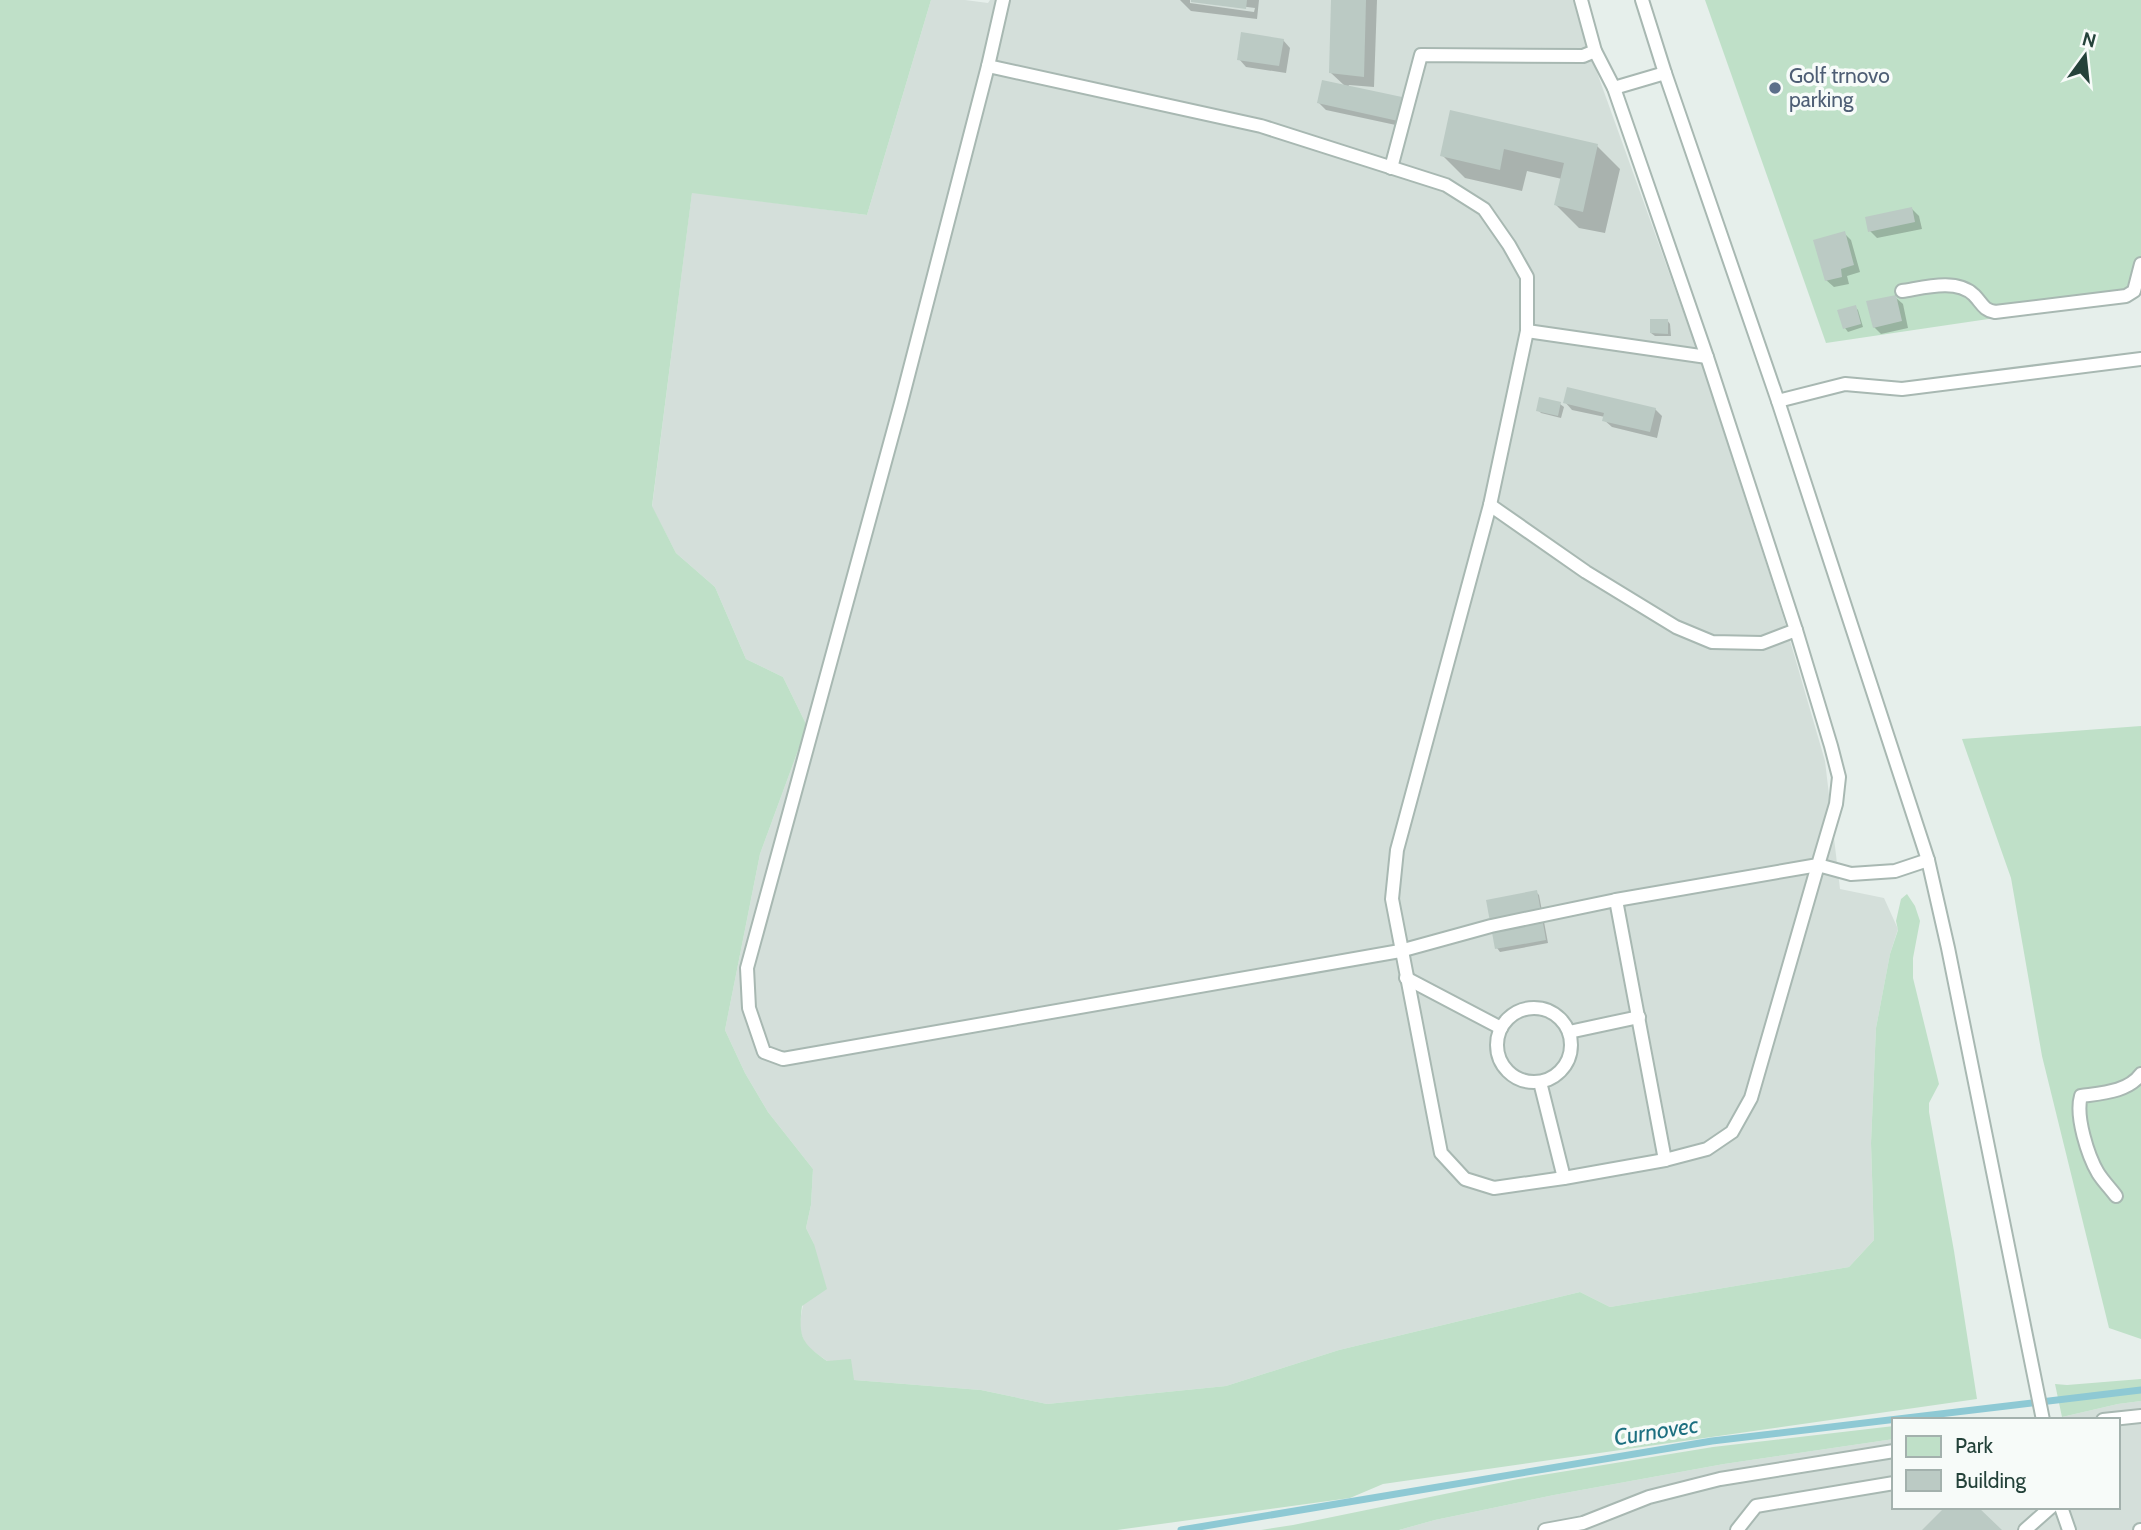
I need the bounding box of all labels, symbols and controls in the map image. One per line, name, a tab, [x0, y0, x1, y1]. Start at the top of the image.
north arrow	[2050, 21, 2120, 91]
text: N	[2080, 27, 2099, 53]
place label: Golf trnovo parking	[1789, 63, 1890, 112]
marker: Golf trnovo parking	[1767, 80, 1783, 96]
water label: Curnovec	[1612, 1410, 1701, 1451]
legend	[1892, 1418, 2120, 1509]
text: Park	[1955, 1433, 1993, 1458]
text: Building	[1955, 1468, 2027, 1493]

